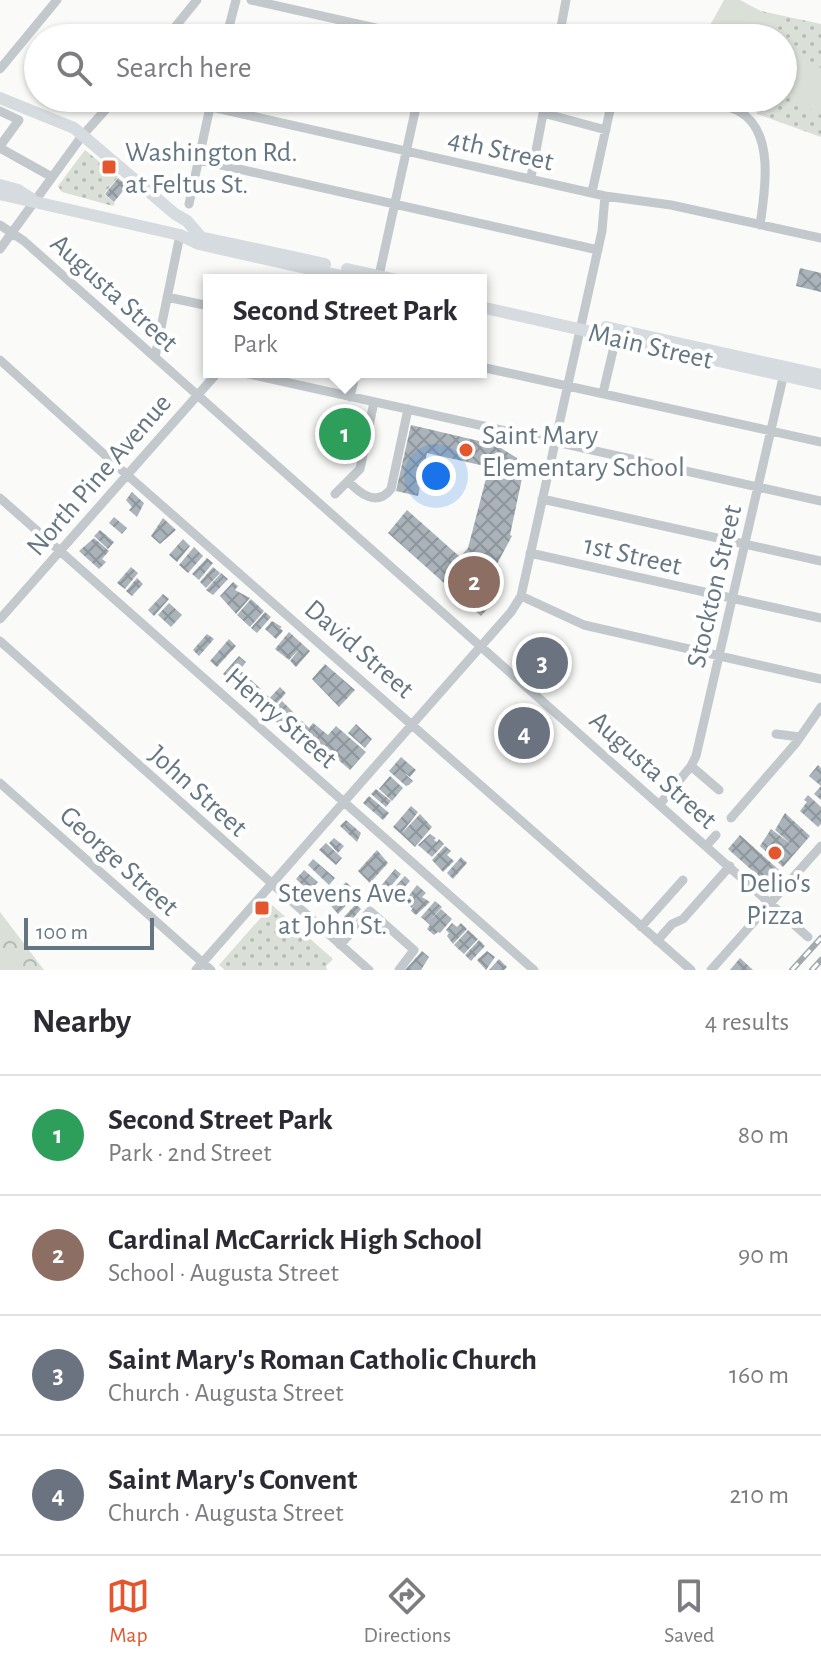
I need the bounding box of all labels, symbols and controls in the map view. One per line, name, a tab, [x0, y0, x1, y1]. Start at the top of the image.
search box	[24, 24, 797, 112]
icon: search	[52, 46, 96, 90]
text: Search here	[116, 53, 252, 83]
street label: 4th Street	[445, 125, 556, 177]
place label: Washington Rd. at Feltus St.	[125, 139, 298, 199]
marker: Washington Rd. at Feltus St.	[100, 158, 118, 176]
street label: Augusta Street	[45, 229, 183, 358]
popup	[203, 274, 487, 378]
text: Second Street Park	[233, 296, 457, 326]
street label: Main Street	[586, 319, 715, 375]
text: Park	[233, 331, 278, 357]
street label: North Pine Avenue	[22, 389, 177, 562]
pin: 1	[319, 404, 371, 464]
place label: Saint Mary Elementary School	[482, 422, 685, 482]
marker: Saint Mary Elementary School	[457, 441, 475, 459]
your location	[416, 456, 456, 496]
street label: Stockton Street	[683, 502, 747, 670]
street label: 1st Street	[581, 531, 684, 581]
pin: 2	[448, 552, 500, 612]
street label: David Street	[299, 595, 419, 704]
pin: 3	[516, 633, 568, 693]
street label: Henry Street	[220, 663, 342, 774]
pin: 4	[498, 703, 550, 763]
street label: Augusta Street	[584, 706, 722, 835]
street label: John Street	[143, 741, 252, 842]
street label: George Street	[54, 801, 183, 922]
marker: Delio's Pizza	[766, 844, 784, 862]
place label: Delio's Pizza	[739, 870, 811, 930]
place label: Stevens Ave. at John St.	[278, 880, 412, 940]
marker: Stevens Ave. at John St.	[253, 899, 271, 917]
scale bar	[24, 914, 154, 950]
text: 100 m	[36, 921, 88, 943]
text: Nearby	[32, 1005, 131, 1039]
text: 4 results	[705, 1009, 789, 1035]
text: Second Street Park	[108, 1105, 333, 1135]
text: 1	[53, 1122, 63, 1148]
text: 80 m	[738, 1122, 789, 1148]
text: Park · 2nd Street	[108, 1140, 272, 1166]
text: Cardinal McCarrick High School	[108, 1225, 482, 1255]
text: 2	[52, 1242, 64, 1268]
text: 90 m	[738, 1242, 789, 1268]
text: School · Augusta Street	[108, 1260, 339, 1286]
text: Saint Mary's Roman Catholic Church	[108, 1345, 537, 1375]
text: 3	[52, 1362, 64, 1388]
text: 160 m	[729, 1362, 789, 1388]
text: Church · Augusta Street	[108, 1380, 344, 1406]
text: Saint Mary's Convent	[108, 1465, 357, 1495]
text: 4	[51, 1482, 65, 1508]
text: 210 m	[729, 1482, 789, 1508]
text: Church · Augusta Street	[108, 1500, 344, 1526]
tab: Map	[106, 1574, 150, 1648]
tab: Directions	[363, 1574, 451, 1648]
tab: Saved	[664, 1574, 714, 1648]

